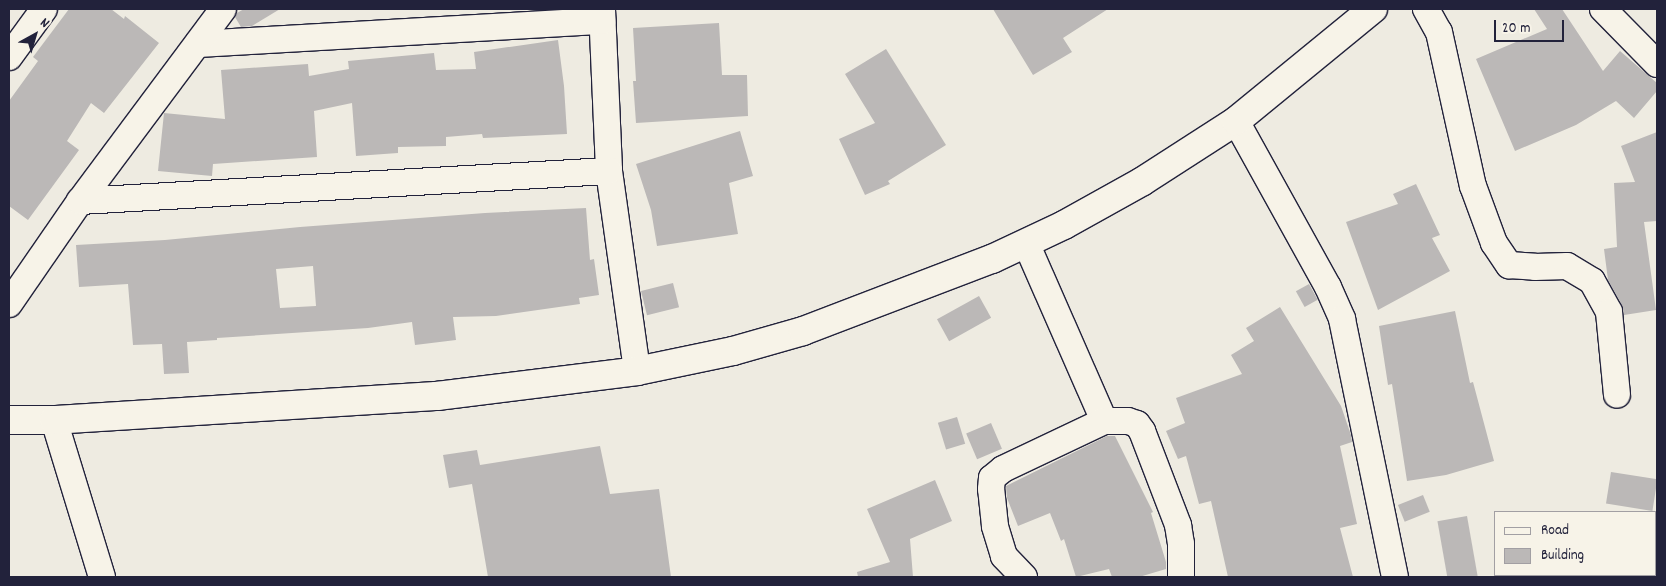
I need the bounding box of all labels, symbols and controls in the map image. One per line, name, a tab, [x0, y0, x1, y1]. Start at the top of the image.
north arrow	[10, 10, 60, 60]
scale bar	[1496, 10, 1566, 42]
text: N	[35, 13, 53, 33]
text: 20 m	[1502, 18, 1530, 40]
legend	[1494, 511, 1656, 576]
text: Road	[1541, 520, 1569, 542]
text: Building	[1541, 545, 1584, 567]

